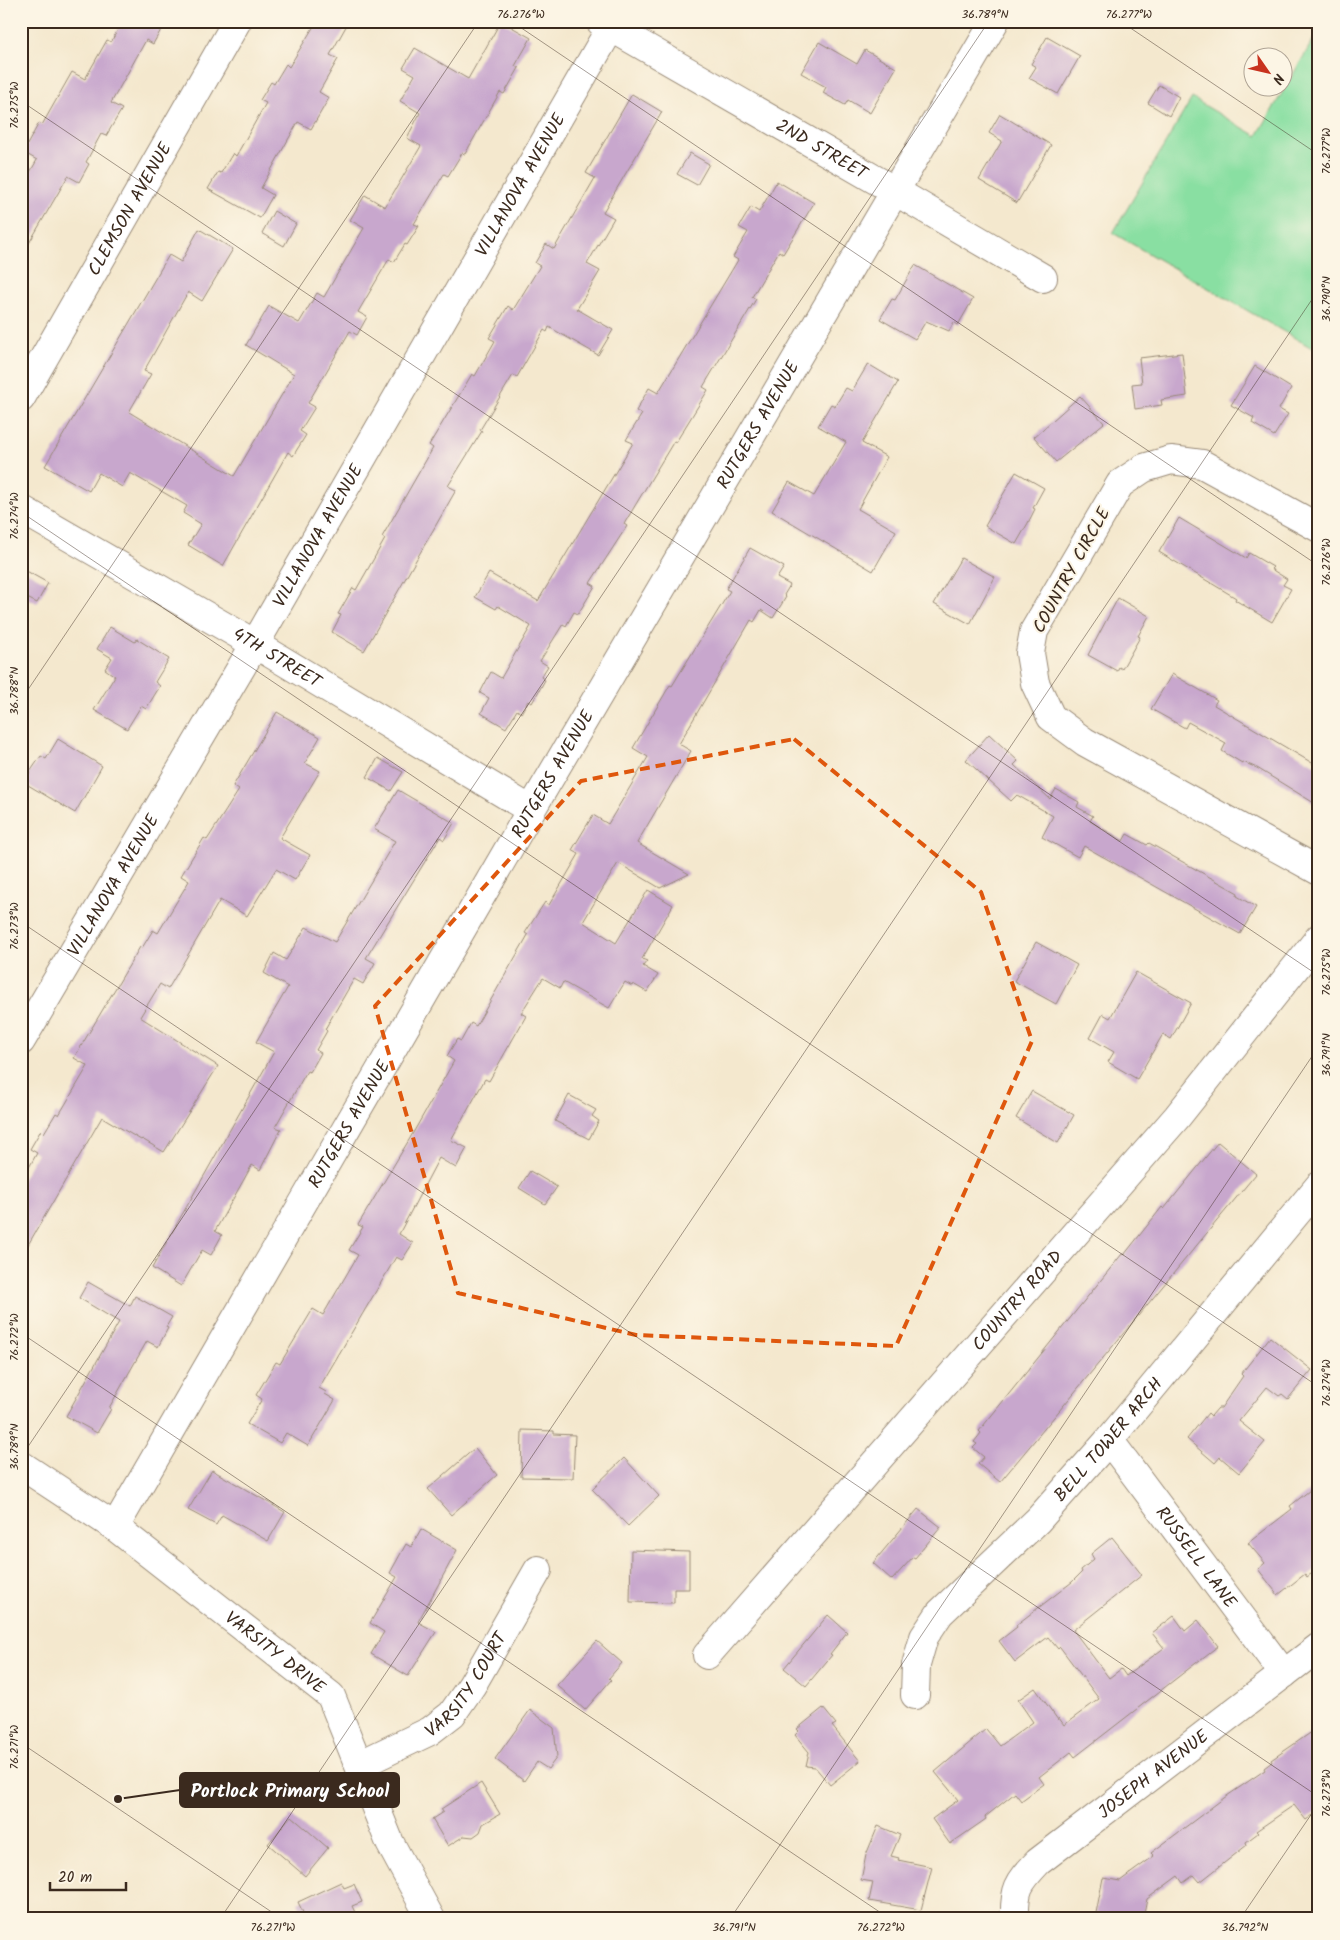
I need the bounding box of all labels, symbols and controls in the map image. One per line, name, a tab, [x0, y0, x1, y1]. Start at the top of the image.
text: 76.276°W	[497, 5, 545, 24]
text: 36.789°N	[961, 5, 1009, 24]
text: 76.277°W	[1106, 5, 1152, 24]
north arrow	[1242, 48, 1292, 98]
text: N	[1266, 69, 1290, 89]
text: 76.275°W	[5, 81, 24, 129]
street label: VILLANOVA AVENUE	[468, 108, 574, 263]
street label: 2ND STREET	[770, 112, 874, 189]
text: 76.277°W	[1317, 128, 1336, 174]
street label: CLEMSON AVENUE	[81, 137, 181, 282]
text: 36.790°N	[1317, 276, 1336, 322]
street label: RUTGERS AVENUE	[710, 355, 808, 495]
street label: VILLANOVA AVENUE	[266, 459, 372, 613]
text: 76.274°W	[5, 492, 24, 540]
street label: COUNTRY CIRCLE	[1026, 502, 1119, 639]
text: 76.276°W	[1317, 538, 1336, 586]
street label: 4TH STREET	[226, 621, 328, 697]
text: 36.788°N	[5, 667, 24, 715]
street label: RUTGERS AVENUE	[505, 705, 603, 844]
street label: VILLANOVA AVENUE	[61, 809, 168, 963]
text: 76.273°W	[5, 902, 24, 950]
text: 76.275°W	[1317, 948, 1336, 996]
text: 36.791°N	[1317, 1033, 1336, 1077]
street label: RUTGERS AVENUE	[301, 1055, 399, 1194]
street label: COUNTRY ROAD	[965, 1244, 1071, 1359]
text: 76.272°W	[5, 1313, 24, 1361]
text: 76.274°W	[1317, 1359, 1336, 1407]
street label: BELL TOWER ARCH	[1047, 1372, 1171, 1509]
text: 36.789°N	[5, 1423, 24, 1471]
street label: RUSSELL LANE	[1147, 1501, 1243, 1615]
street label: VARSITY DRIVE	[218, 1605, 331, 1703]
street label: VARSITY COURT	[419, 1626, 516, 1746]
street label: JOSEPH AVENUE	[1092, 1723, 1216, 1827]
text: 76.271°W	[5, 1725, 24, 1769]
text: 76.273°W	[1317, 1769, 1336, 1817]
callout: Portlock Primary School	[180, 1773, 399, 1807]
text: Portlock Primary School	[191, 1777, 390, 1807]
scale bar	[50, 1860, 126, 1892]
text: 20 m	[58, 1866, 92, 1890]
text: 76.271°W	[251, 1918, 295, 1937]
text: 36.791°N	[712, 1918, 756, 1937]
text: 76.272°W	[857, 1918, 905, 1937]
text: 36.792°N	[1222, 1918, 1268, 1937]

